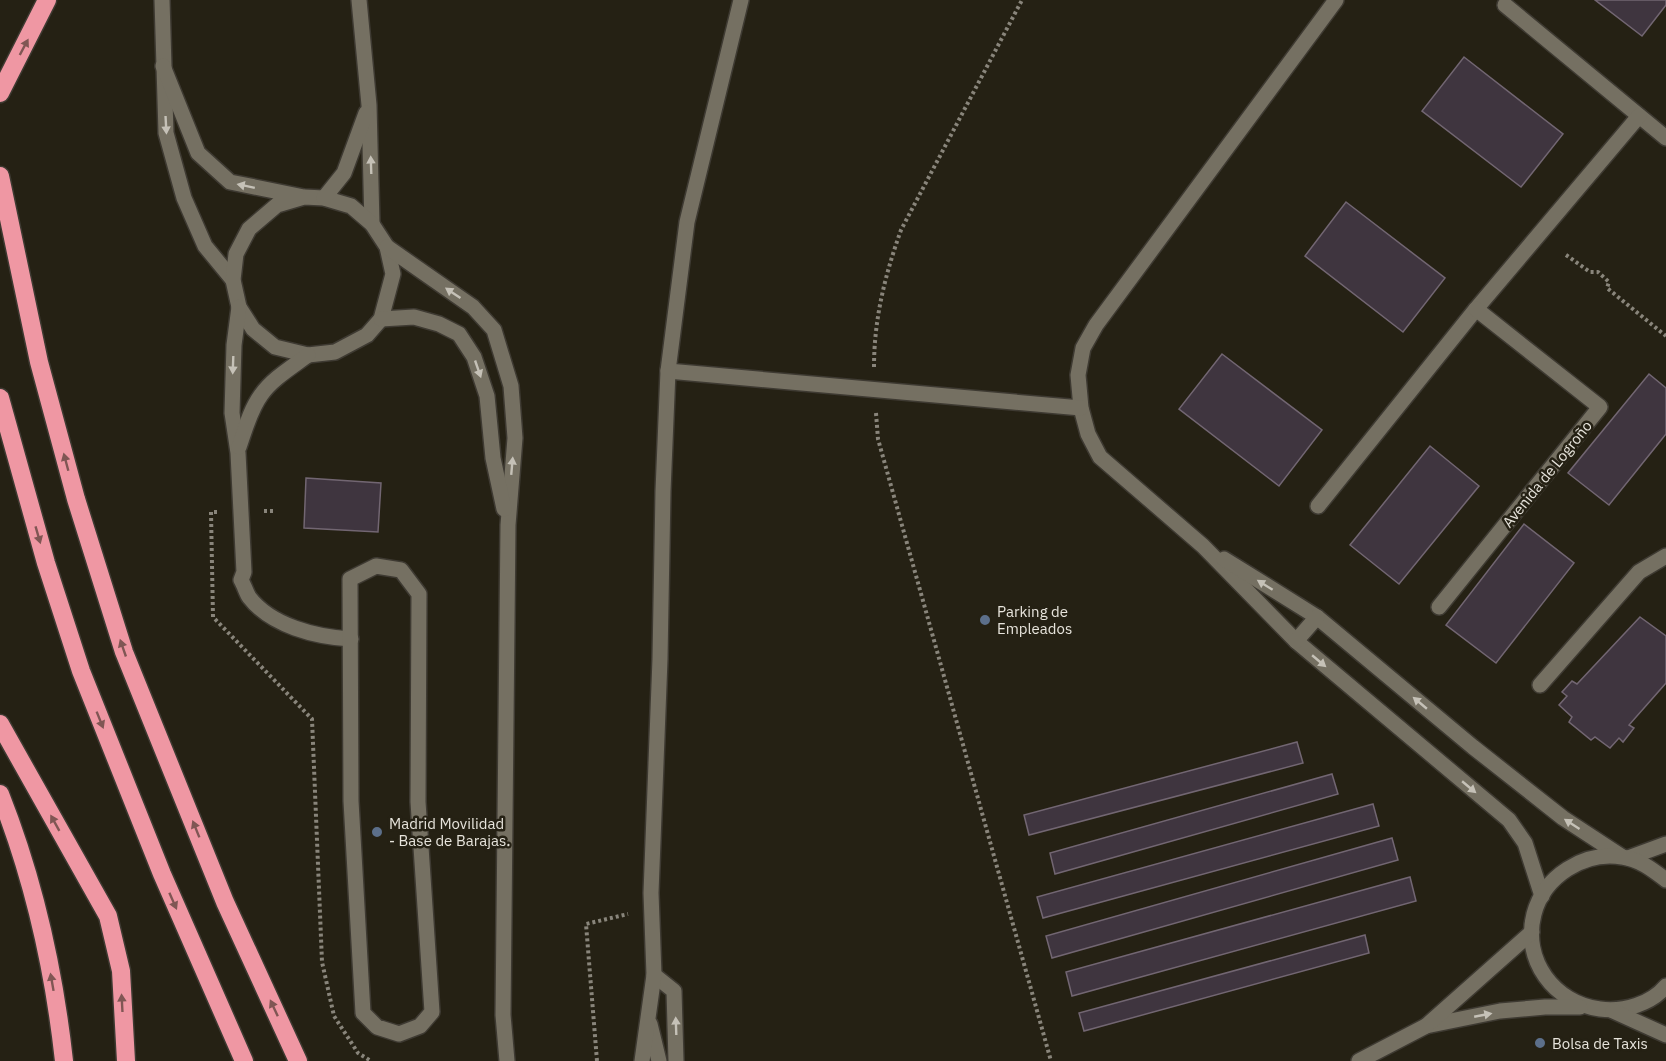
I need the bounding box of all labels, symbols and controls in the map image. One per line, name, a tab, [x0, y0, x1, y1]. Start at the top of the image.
one-way arrow	[19, 38, 29, 55]
one-way arrow	[161, 115, 170, 134]
one-way arrow	[366, 156, 375, 175]
one-way arrow	[237, 181, 256, 190]
one-way arrow	[445, 288, 461, 299]
one-way arrow	[229, 355, 238, 374]
one-way arrow	[473, 360, 483, 378]
street label: Avenida de Logroño	[1498, 417, 1596, 531]
one-way arrow	[61, 453, 70, 471]
one-way arrow	[507, 457, 517, 476]
one-way arrow	[34, 526, 43, 544]
one-way arrow	[1257, 579, 1273, 590]
place label: Parking de Empleados	[997, 602, 1072, 638]
marker: Parking de Empleados	[978, 613, 992, 627]
one-way arrow	[118, 639, 128, 657]
one-way arrow	[1312, 655, 1327, 667]
one-way arrow	[1413, 697, 1428, 710]
one-way arrow	[96, 711, 106, 729]
one-way arrow	[1461, 780, 1477, 793]
one-way arrow	[50, 814, 60, 831]
place label: Madrid Movilidad - Base de Barajas.	[389, 814, 510, 850]
one-way arrow	[1564, 819, 1580, 830]
one-way arrow	[191, 820, 201, 838]
marker: Madrid Movilidad - Base de Barajas.	[370, 825, 384, 839]
one-way arrow	[169, 892, 178, 909]
one-way arrow	[48, 973, 57, 992]
one-way arrow	[118, 993, 127, 1012]
one-way arrow	[269, 999, 278, 1016]
one-way arrow	[1474, 1010, 1493, 1019]
one-way arrow	[671, 1016, 680, 1035]
place label: Bolsa de Taxis	[1552, 1034, 1648, 1053]
marker: Bolsa de Taxis	[1533, 1036, 1547, 1050]

